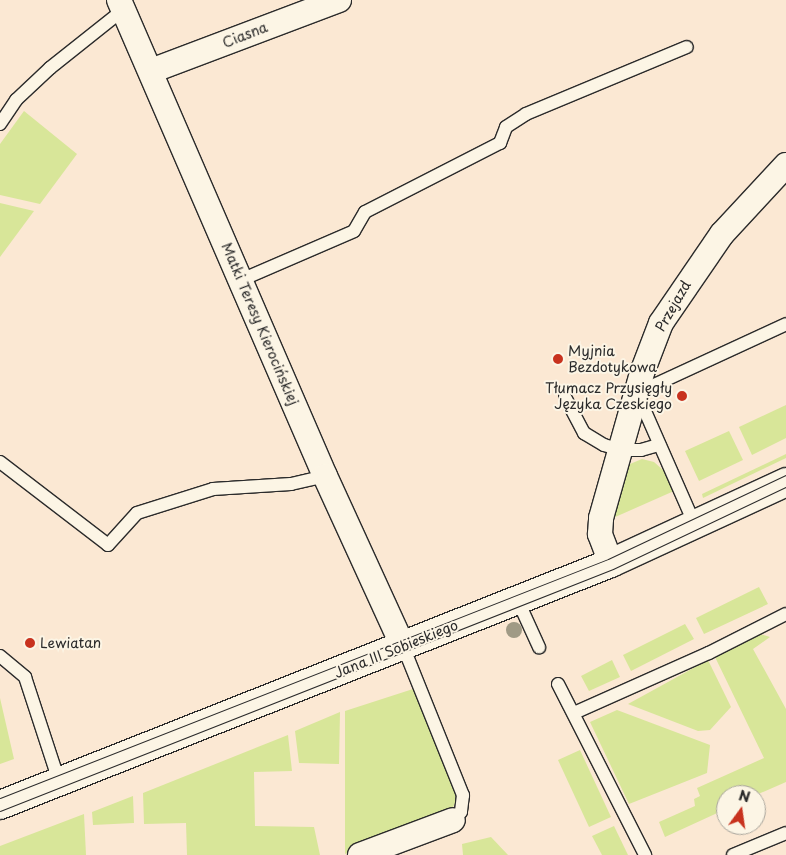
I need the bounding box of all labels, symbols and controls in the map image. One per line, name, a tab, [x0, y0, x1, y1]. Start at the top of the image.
street label: Ciasna	[220, 19, 270, 51]
street label: Matki Teresy Kierocińskiej	[218, 239, 302, 409]
street label: Przejazd	[652, 278, 694, 334]
place label: Myjnia Bezdotykowa	[568, 343, 657, 376]
marker: Myjnia Bezdotykowa	[552, 353, 564, 365]
place label: Tłumacz Przysięgły Języka Czeskiego	[545, 380, 672, 412]
marker: Tłumacz Przysięgły Języka Czeskiego	[676, 390, 688, 402]
street label: Jana III Sobieskiego	[331, 616, 461, 682]
place label: Lewiatan	[40, 635, 101, 651]
marker: Lewiatan	[24, 637, 36, 649]
text: N	[737, 784, 752, 807]
north arrow	[716, 785, 766, 835]

